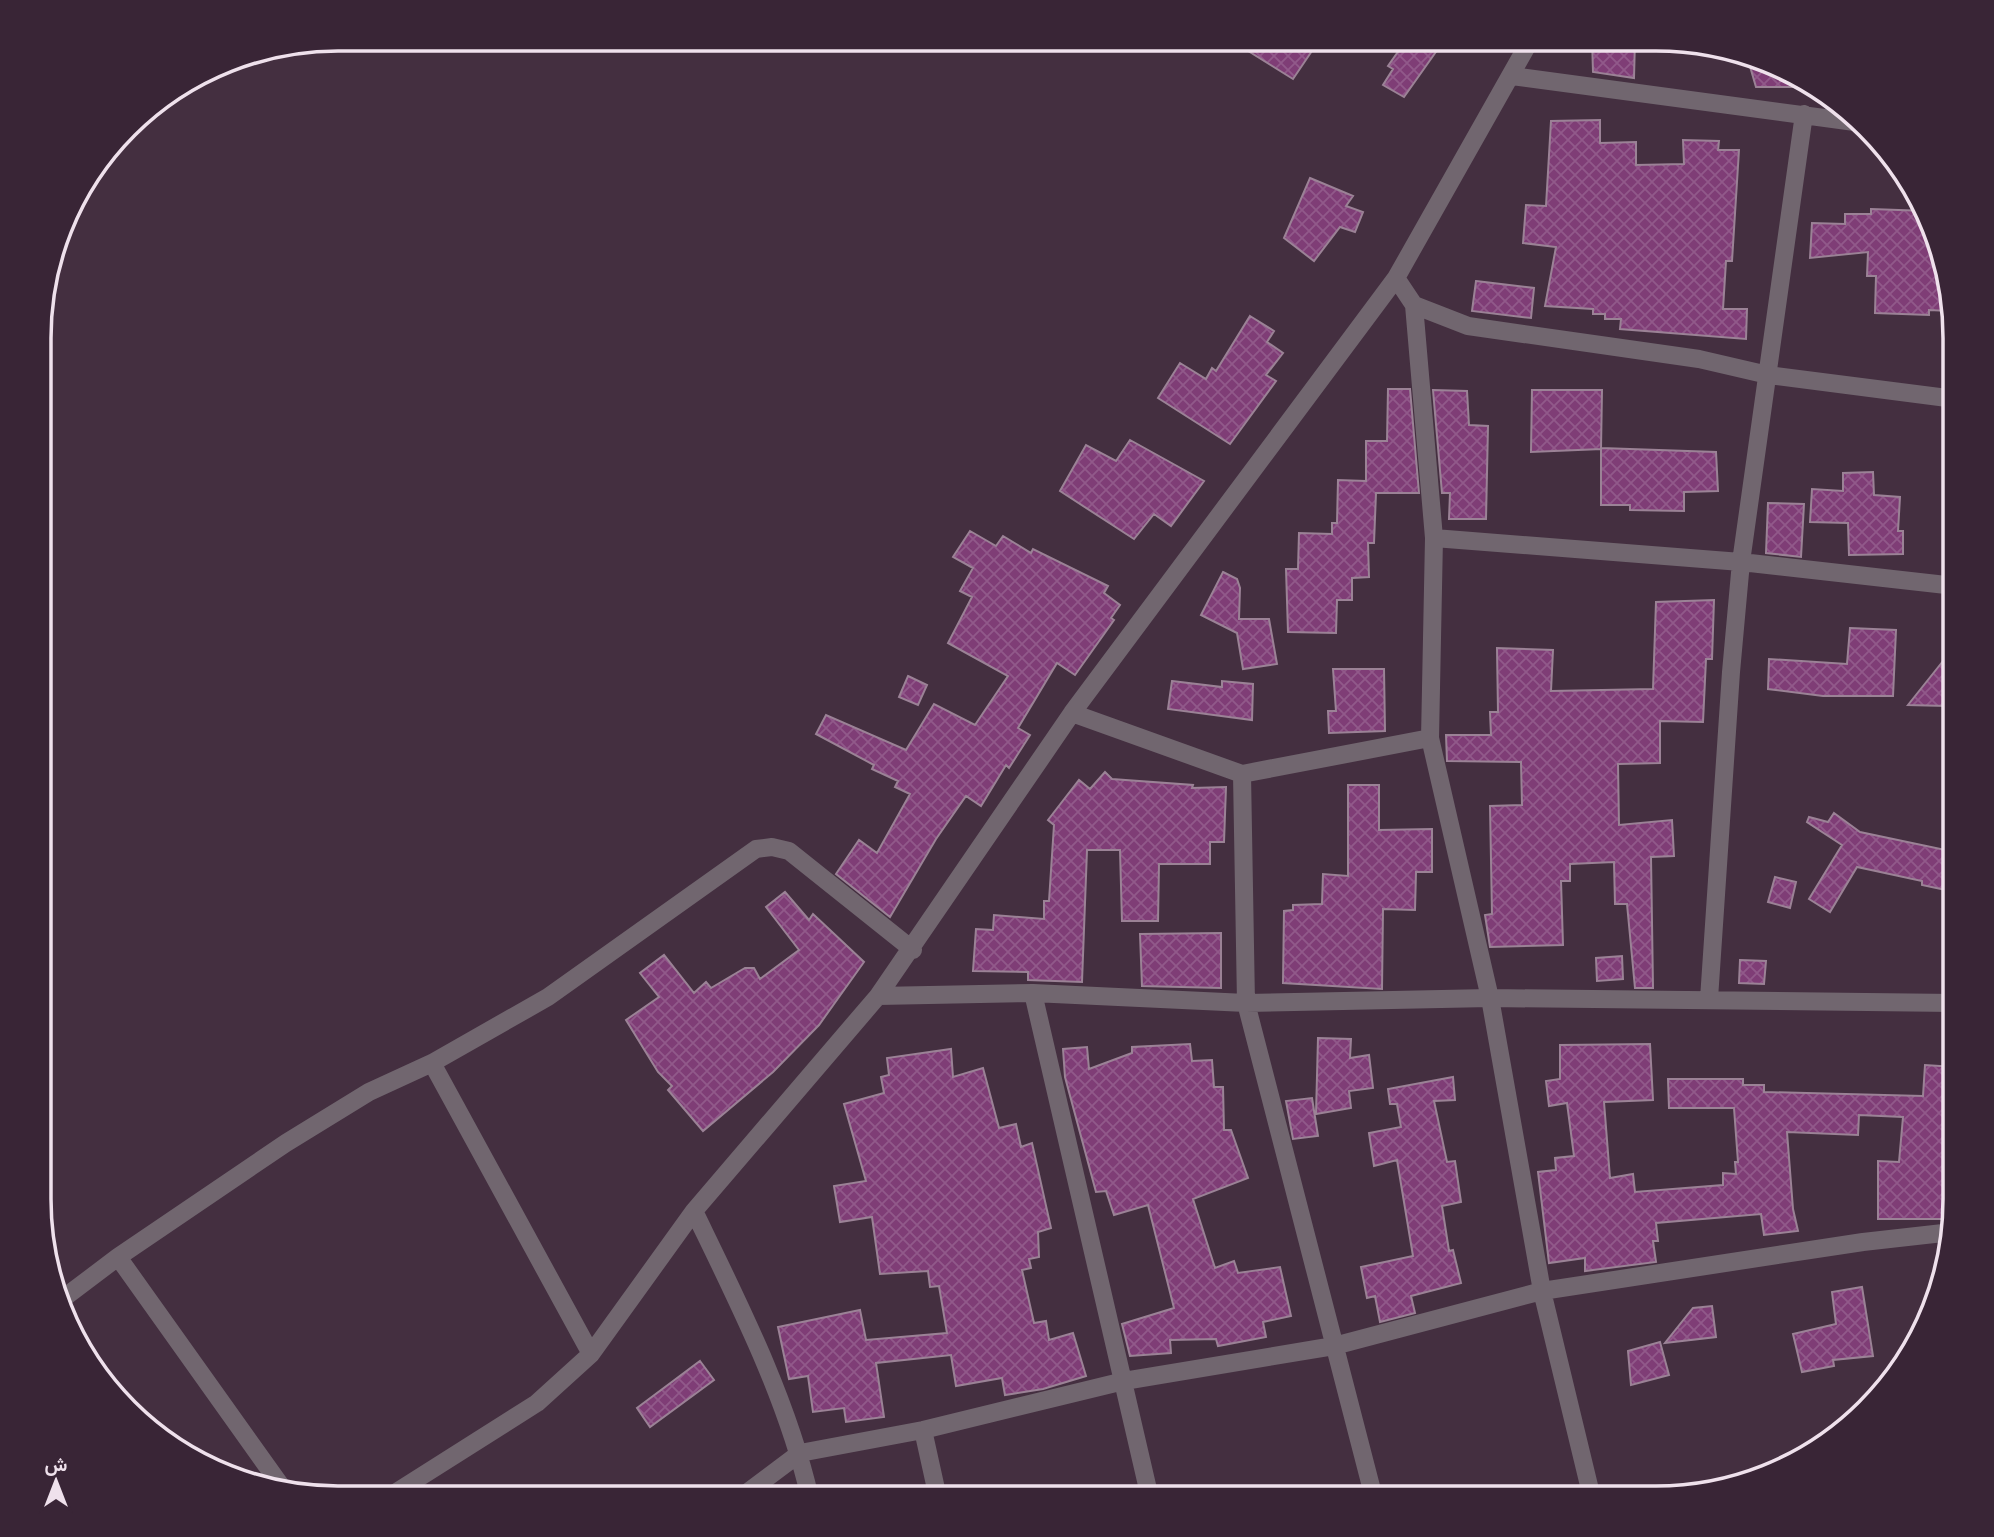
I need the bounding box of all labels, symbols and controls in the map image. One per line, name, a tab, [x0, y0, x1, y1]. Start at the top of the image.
north arrow	[21, 1446, 91, 1516]
text: ش	[45, 1453, 68, 1476]

